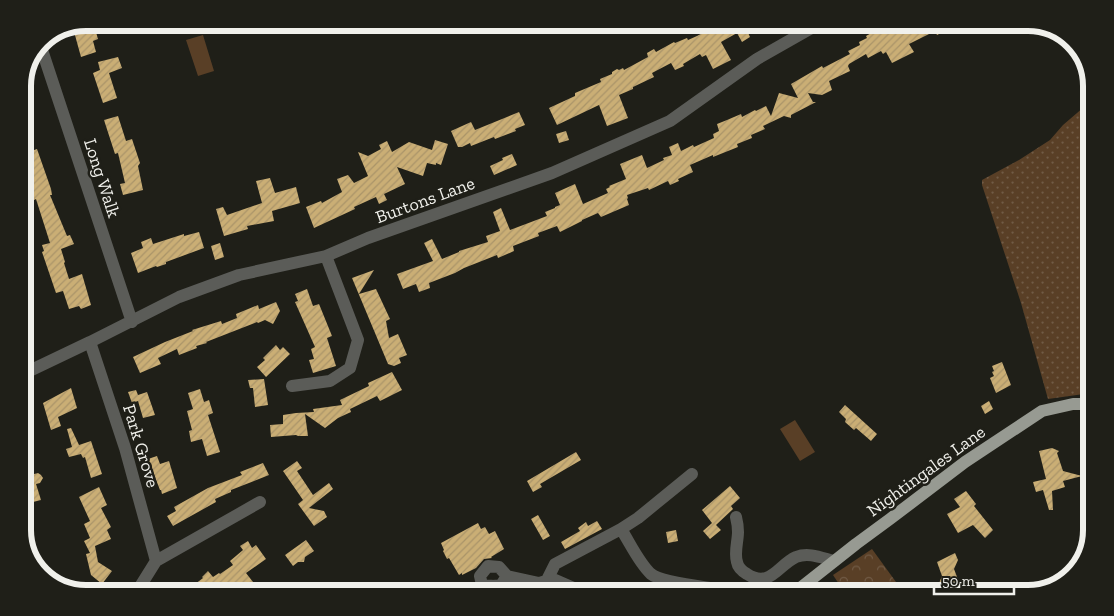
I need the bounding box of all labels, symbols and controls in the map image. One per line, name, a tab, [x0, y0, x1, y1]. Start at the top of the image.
street label: Long Walk	[79, 136, 125, 221]
street label: Burtons Lane	[372, 172, 478, 228]
street label: Park Grove	[118, 402, 164, 490]
street label: Nightingales Lane	[862, 421, 990, 521]
scale bar	[934, 564, 1014, 596]
text: 50 m	[942, 572, 975, 590]

